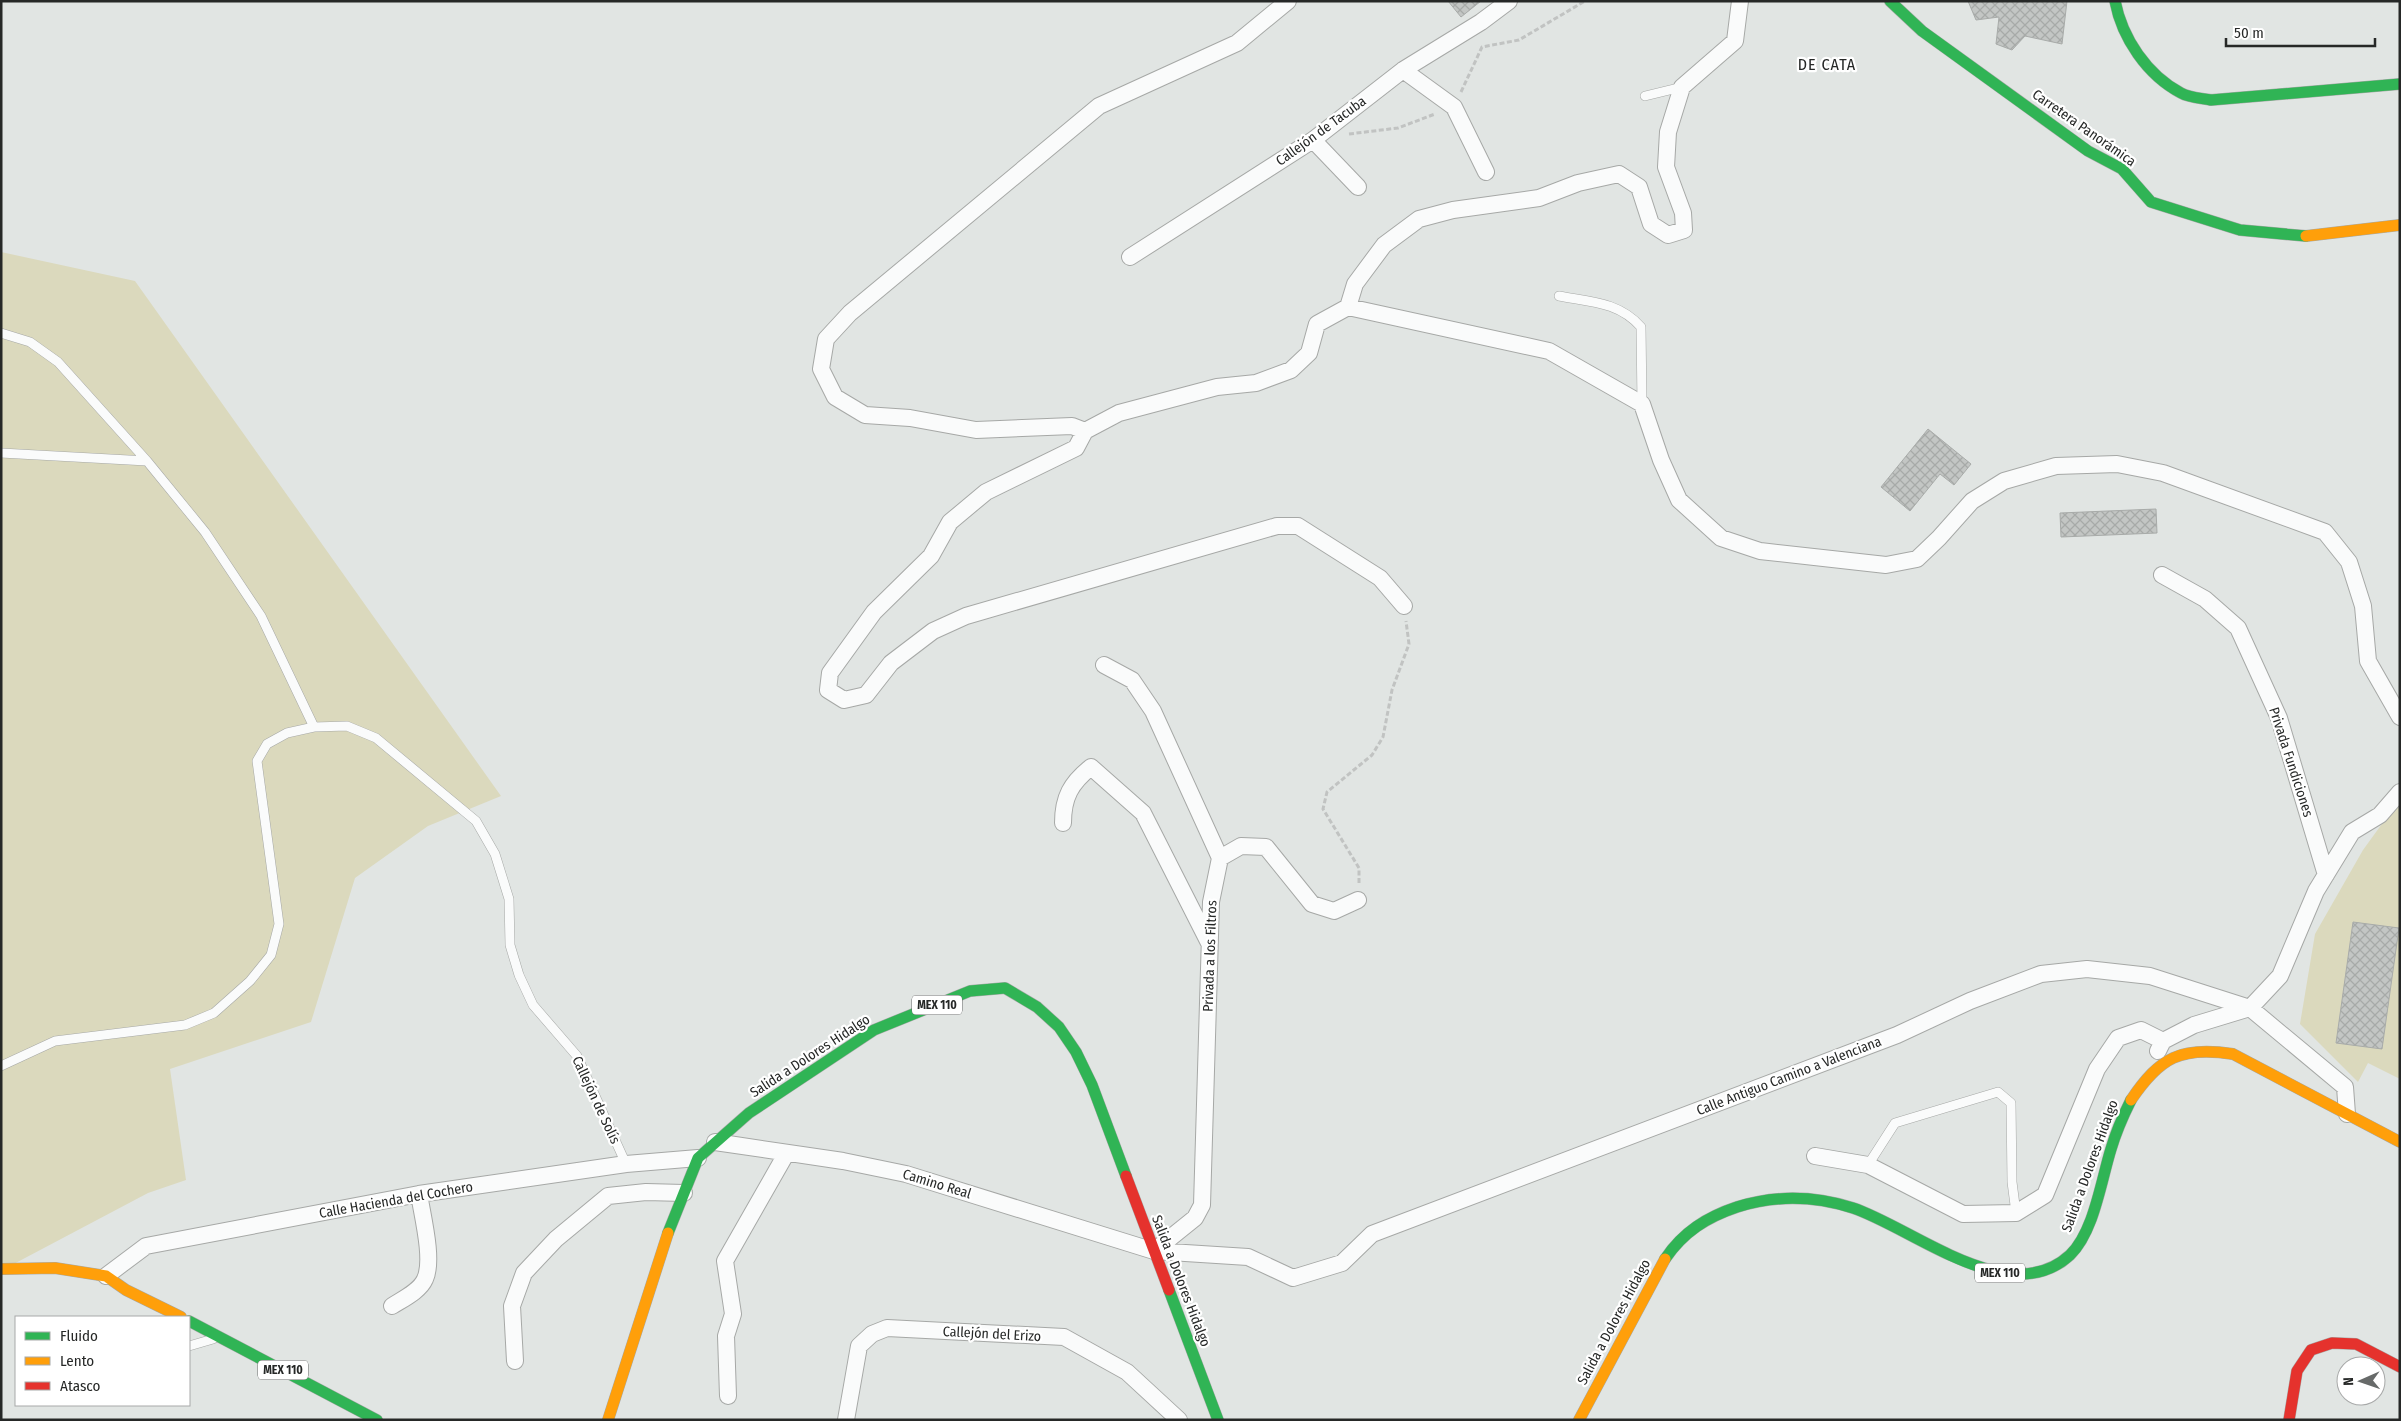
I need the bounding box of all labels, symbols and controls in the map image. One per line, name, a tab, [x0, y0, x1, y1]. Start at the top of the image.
scale bar	[2226, 15, 2375, 47]
text: 50 m	[2234, 24, 2264, 42]
district label: DE CATA	[1798, 55, 1856, 74]
street label: Carretera Panorámica	[2029, 86, 2139, 170]
street label: Callejón de Tacuba	[1273, 93, 1369, 169]
street label: Privada Fundiciones	[2265, 705, 2317, 819]
street label: Privada a los Filtros	[1200, 900, 1220, 1012]
road number: MEX 110	[912, 996, 962, 1014]
street label: Salida a Dolores Hidalgo	[747, 1011, 873, 1101]
street label: Calle Antiguo Camino a Valenciana	[1694, 1033, 1884, 1119]
street label: Callejón de Solís	[568, 1053, 624, 1147]
street label: Salida a Dolores Hidalgo	[2058, 1098, 2122, 1234]
street label: Camino Real	[901, 1166, 974, 1203]
street label: Calle Hacienda del Cochero	[318, 1178, 474, 1222]
street label: Salida a Dolores Hidalgo	[1148, 1213, 1214, 1349]
street label: Salida a Dolores Hidalgo	[1574, 1256, 1654, 1388]
road number: MEX 110	[1975, 1264, 2025, 1282]
legend	[15, 1316, 190, 1406]
street label: Callejón del Erizo	[942, 1323, 1042, 1345]
text: Fluido	[60, 1327, 98, 1345]
text: Lento	[60, 1352, 94, 1370]
north arrow	[2336, 1356, 2386, 1406]
road number: MEX 110	[258, 1360, 308, 1380]
text: Atasco	[60, 1377, 100, 1395]
text: N	[2340, 1377, 2357, 1386]

